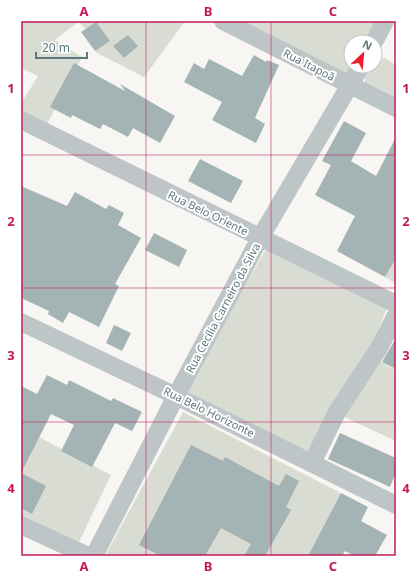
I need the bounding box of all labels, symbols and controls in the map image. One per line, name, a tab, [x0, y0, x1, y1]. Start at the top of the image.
text: A	[80, 2, 89, 20]
text: B	[204, 2, 212, 20]
text: C	[329, 2, 337, 20]
scale bar	[36, 34, 87, 60]
north arrow	[343, 34, 383, 74]
text: N	[360, 36, 375, 53]
text: 20 m	[42, 39, 70, 56]
street label: Rua Itapoã	[281, 45, 338, 84]
text: 1	[7, 79, 15, 97]
text: 1	[402, 79, 410, 97]
street label: Rua Belo Oriente	[166, 187, 251, 238]
text: 2	[7, 212, 15, 230]
text: 2	[402, 212, 410, 230]
street label: Rua Cecília Carneiro da Silva	[182, 240, 263, 375]
text: 3	[7, 346, 15, 364]
text: 3	[402, 346, 410, 364]
street label: Rua Belo Horizonte	[161, 383, 257, 440]
text: 4	[7, 479, 15, 497]
text: 4	[402, 479, 410, 497]
text: A	[80, 557, 89, 575]
text: B	[204, 557, 212, 575]
text: C	[329, 557, 337, 575]

